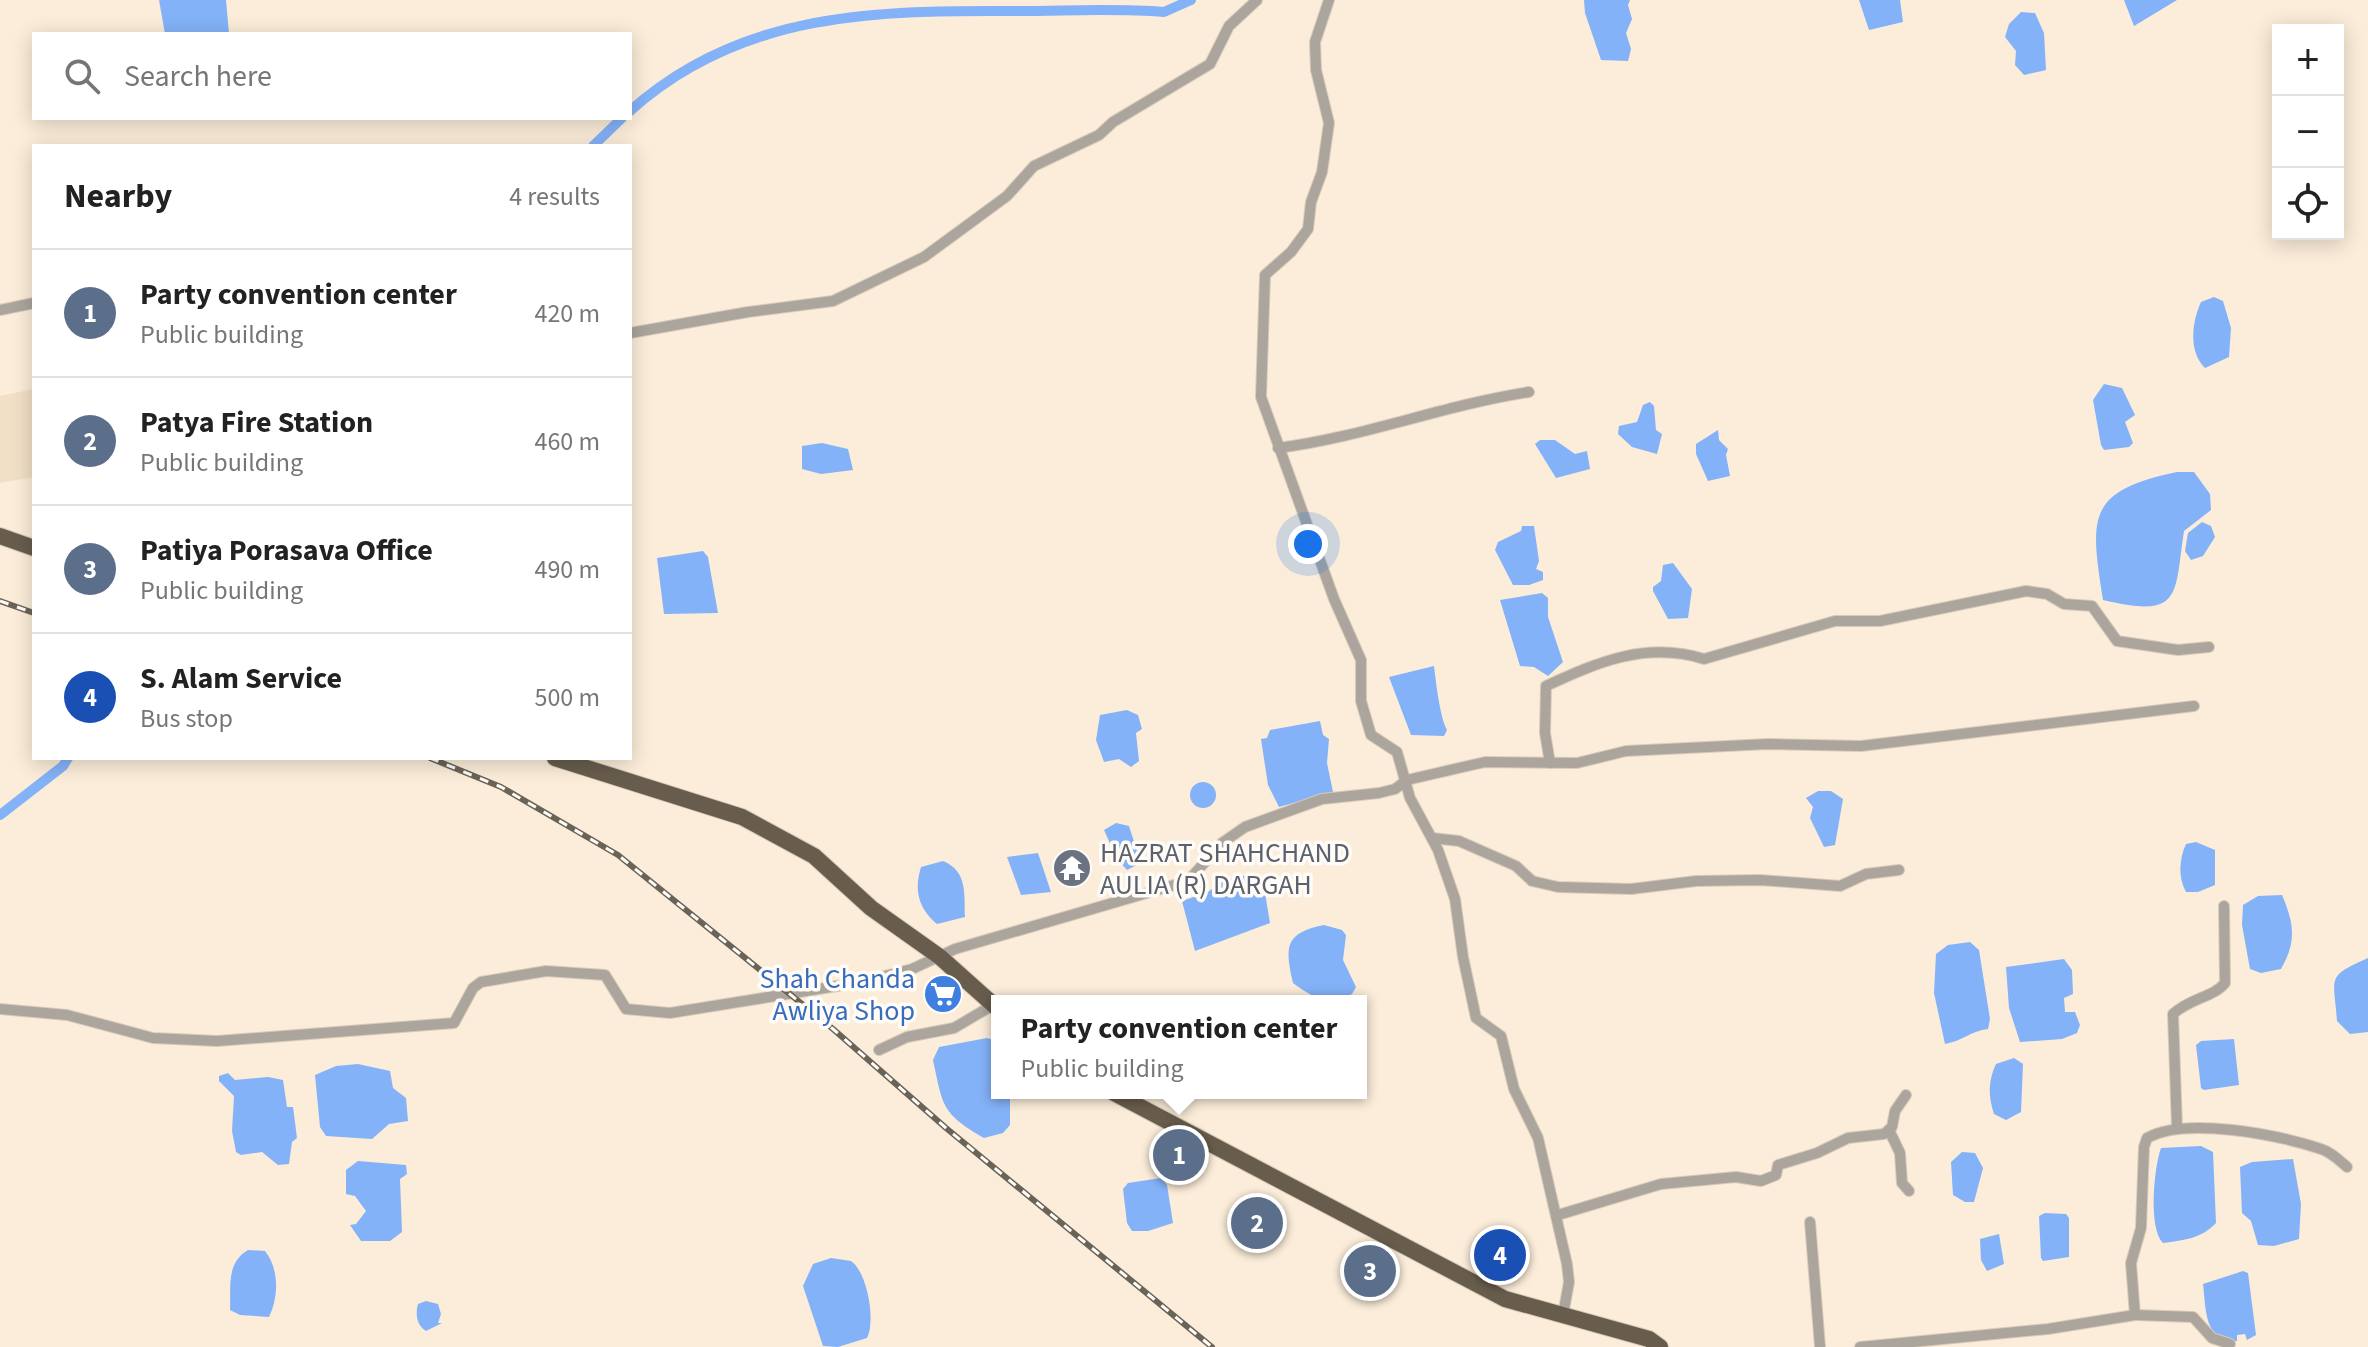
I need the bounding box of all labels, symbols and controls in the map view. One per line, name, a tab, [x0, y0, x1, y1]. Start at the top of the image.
map controls	[2272, 24, 2344, 240]
button: +	[2272, 24, 2344, 96]
search box	[32, 32, 632, 120]
icon: search	[60, 54, 104, 98]
text: Search here	[124, 55, 272, 98]
button: −	[2272, 96, 2344, 168]
button: locate	[2272, 168, 2344, 240]
text: Nearby	[64, 172, 172, 221]
text: 4 results	[509, 178, 600, 215]
text: Party convention center	[140, 273, 457, 316]
text: 1	[83, 295, 97, 332]
text: 420 m	[534, 295, 600, 332]
text: Public building	[140, 316, 303, 353]
text: Patya Fire Station	[140, 401, 373, 444]
text: 2	[83, 423, 97, 460]
text: 460 m	[534, 423, 600, 460]
text: Public building	[140, 444, 303, 481]
your location	[1288, 524, 1328, 564]
text: Patiya Porasava Office	[140, 529, 433, 572]
text: 3	[83, 551, 97, 588]
text: 490 m	[534, 551, 600, 588]
text: Public building	[140, 572, 303, 609]
text: S. Alam Service	[140, 657, 342, 700]
text: 4	[83, 679, 97, 716]
text: 500 m	[534, 679, 600, 716]
text: Bus stop	[140, 700, 233, 737]
place label: HAZRAT SHAHCHAND AULIA (R) DARGAH	[1100, 833, 1350, 905]
temple icon: HAZRAT SHAHCHAND AULIA (R) DARGAH	[1051, 847, 1093, 889]
place label: Shah Chanda Awliya Shop	[760, 959, 915, 1031]
supermarket icon: Shah Chanda Awliya Shop	[922, 973, 964, 1015]
popup	[991, 995, 1367, 1099]
text: Party convention center	[1021, 1007, 1337, 1050]
text: Public building	[1021, 1050, 1184, 1087]
pin: 1	[1153, 1125, 1205, 1185]
pin: 2	[1231, 1193, 1283, 1253]
pin: 4	[1474, 1225, 1526, 1285]
pin: 3	[1344, 1241, 1396, 1301]

